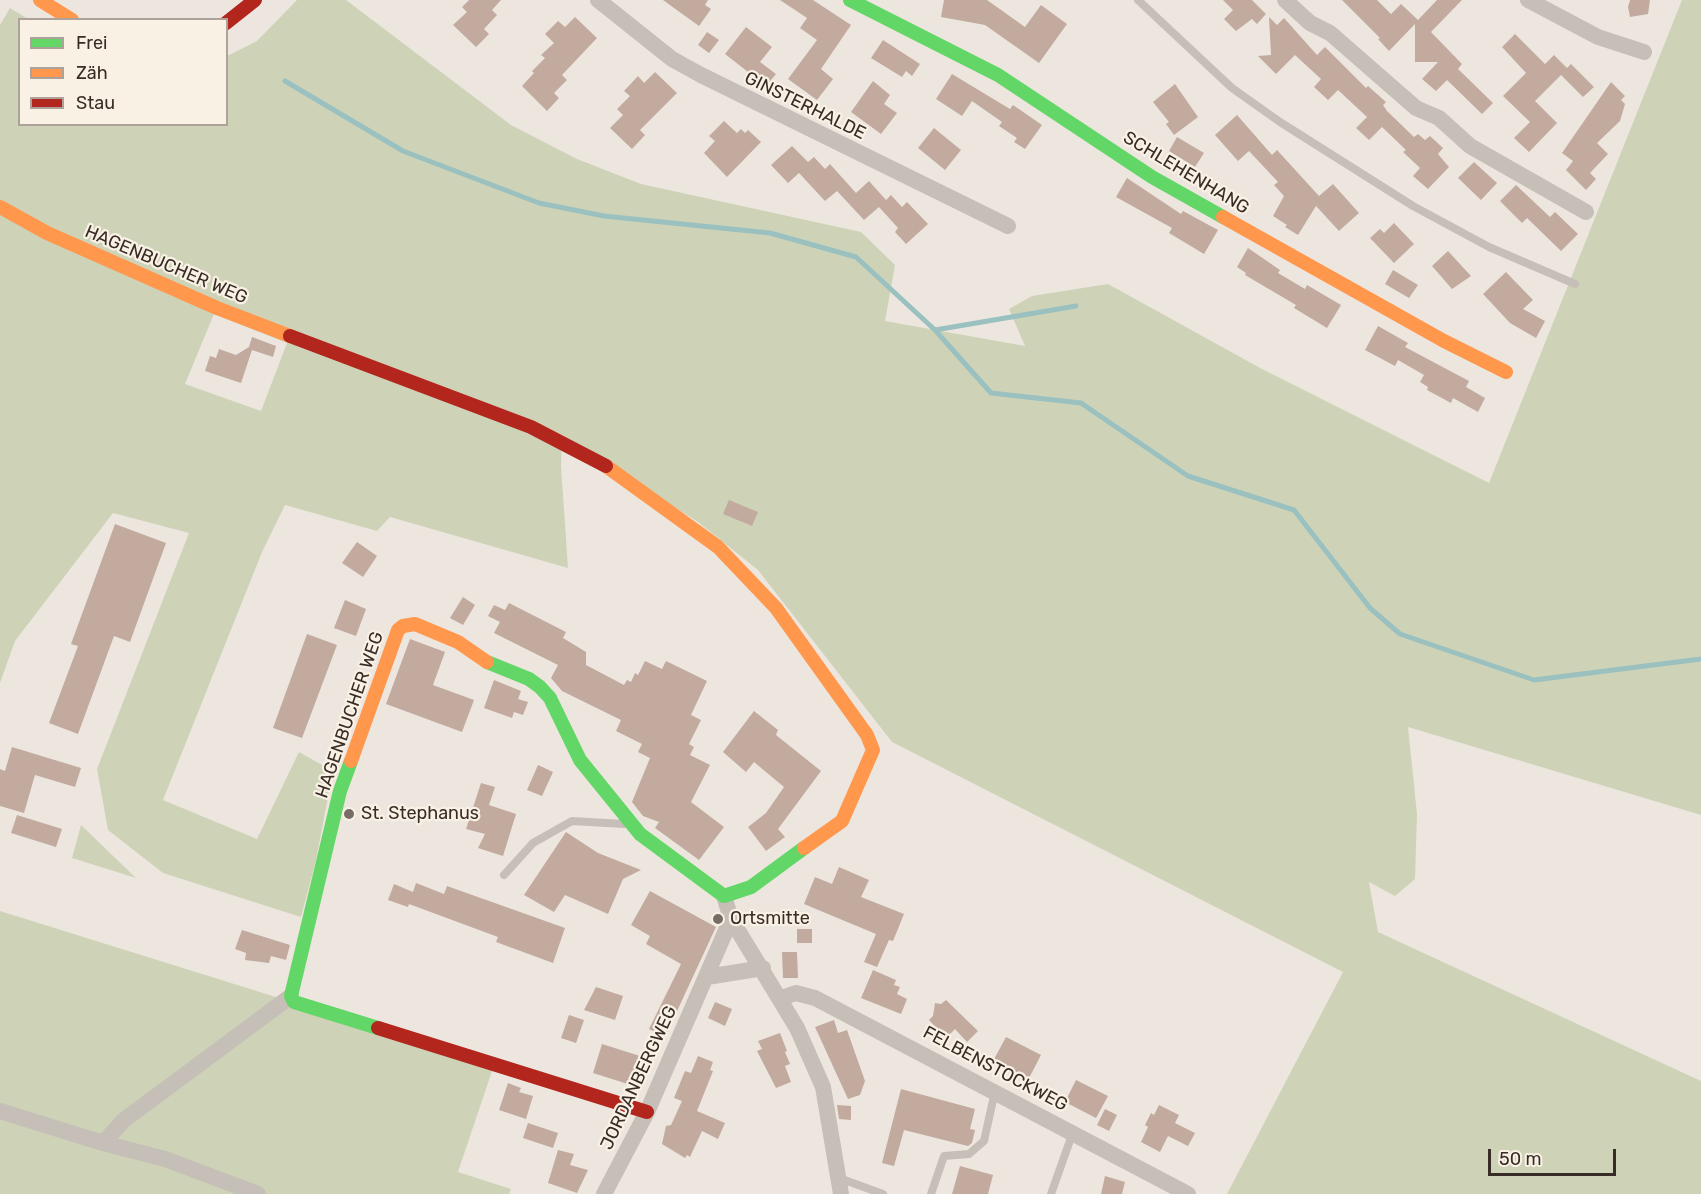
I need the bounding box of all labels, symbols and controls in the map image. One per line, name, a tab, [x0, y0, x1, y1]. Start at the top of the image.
legend	[18, 18, 228, 126]
text: Frei	[76, 32, 107, 54]
text: Zäh	[76, 62, 108, 84]
street label: GINSTERHALDE	[741, 67, 869, 145]
text: Stau	[76, 92, 115, 114]
street label: SCHLEHENHANG	[1119, 127, 1253, 219]
street label: HAGENBUCHER WEG	[82, 221, 250, 309]
street label: HAGENBUCHER WEG	[311, 629, 389, 801]
place label: St. Stephanus	[361, 803, 479, 825]
marker: St. Stephanus	[342, 807, 356, 821]
place label: Ortsmitte	[730, 908, 810, 930]
marker: Ortsmitte	[711, 912, 725, 926]
street label: JORDANBERGWEG	[596, 1003, 682, 1153]
street label: FELBENSTOCKWEG	[919, 1022, 1071, 1116]
scale bar	[1491, 1137, 1618, 1175]
text: 50 m	[1499, 1148, 1542, 1170]

